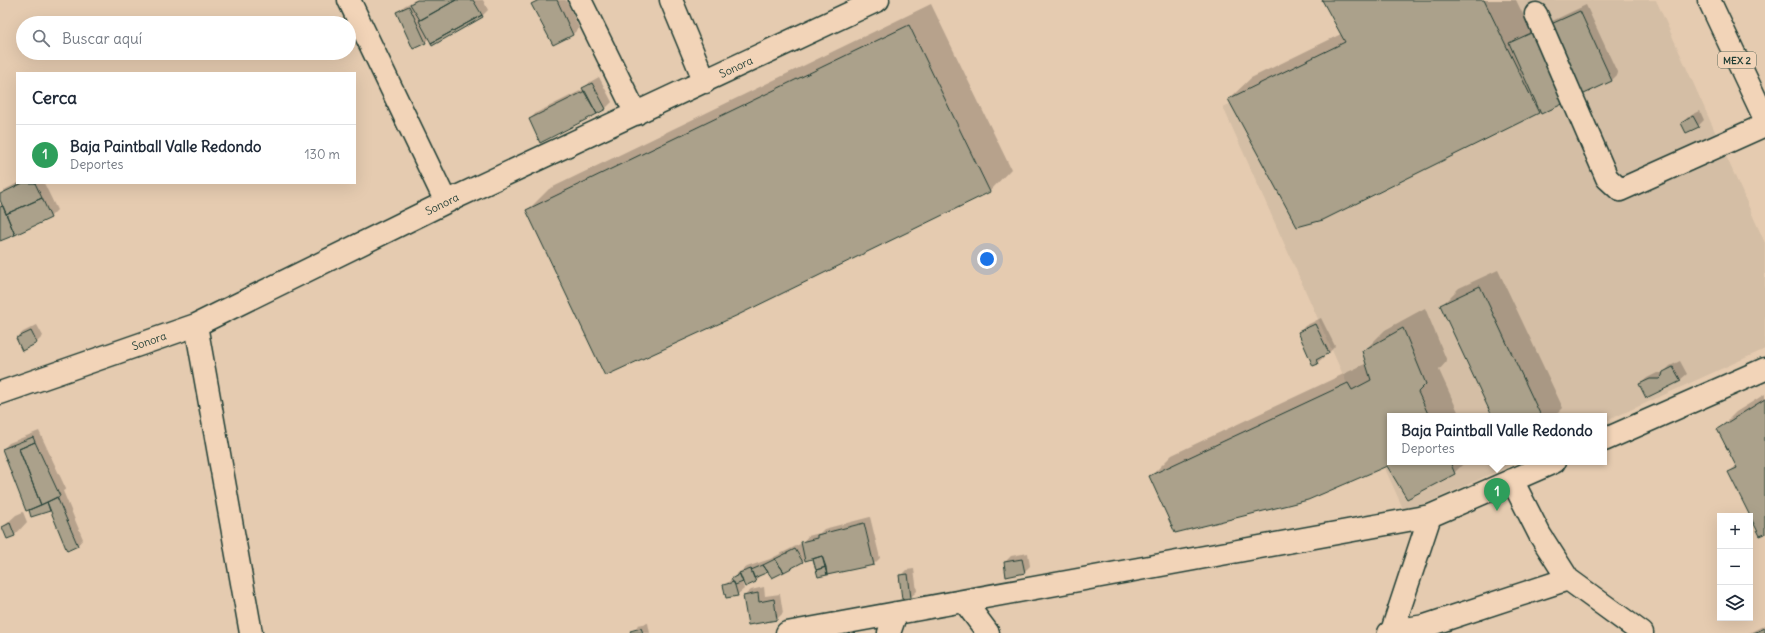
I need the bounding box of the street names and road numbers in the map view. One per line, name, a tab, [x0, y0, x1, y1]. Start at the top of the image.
road number: MEX 2	[1718, 52, 1756, 68]
street label: Sonora	[717, 53, 755, 81]
street label: Sonora	[423, 190, 461, 218]
street label: Sonora	[130, 329, 168, 353]

